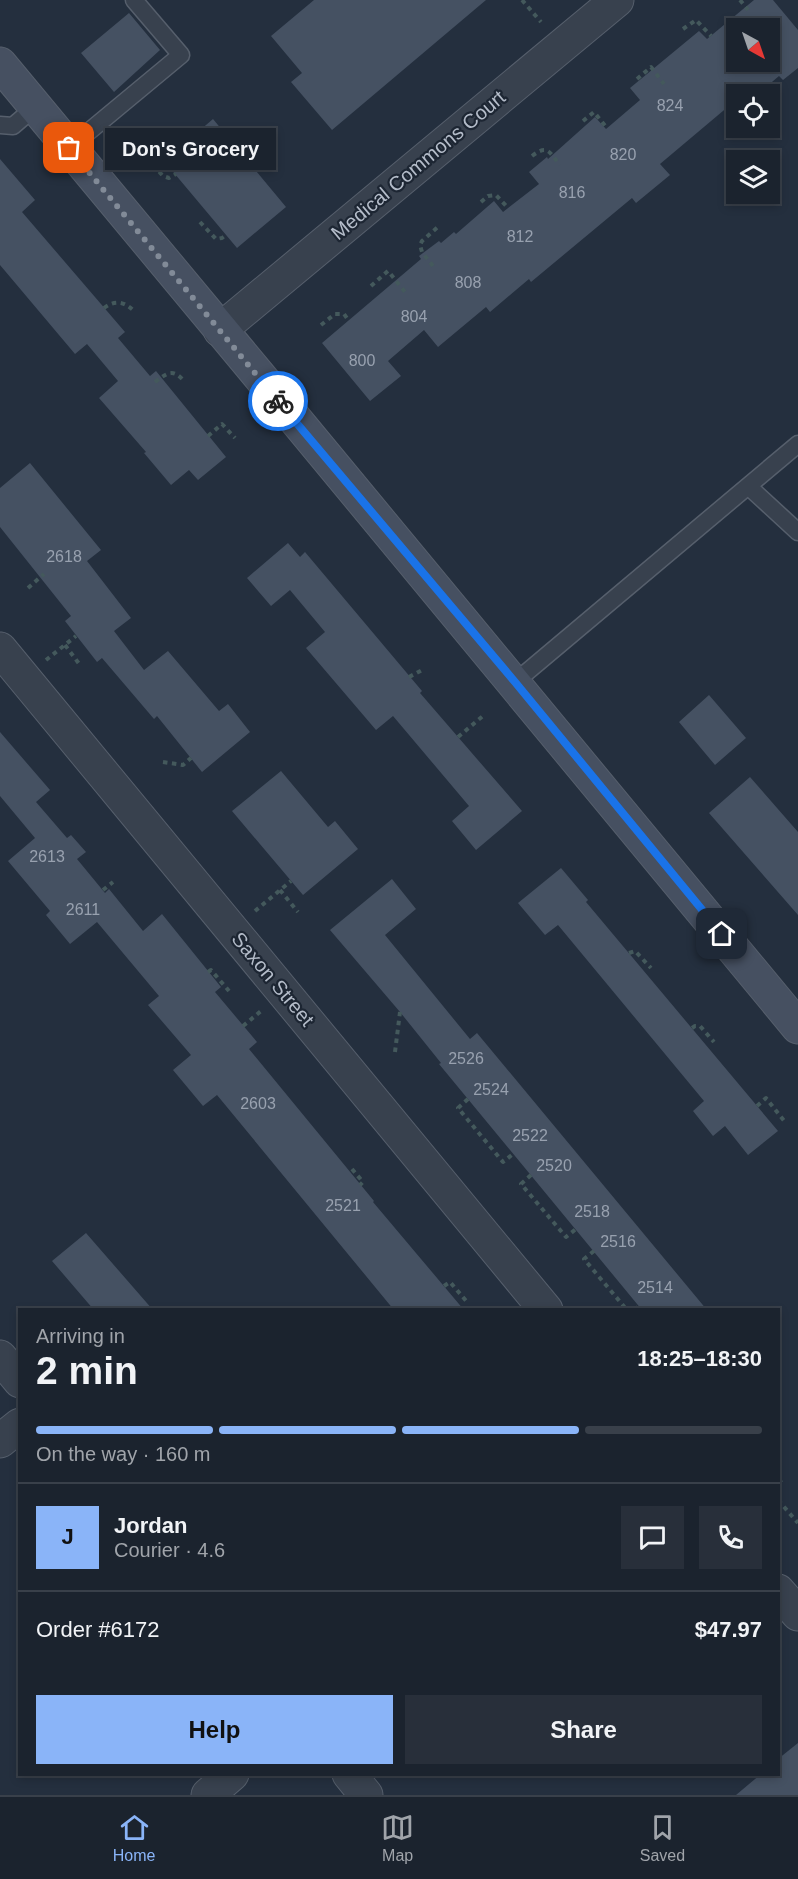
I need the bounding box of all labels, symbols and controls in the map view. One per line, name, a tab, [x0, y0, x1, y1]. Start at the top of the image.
north arrow	[726, 18, 780, 72]
map controls	[726, 18, 780, 204]
button: locate	[726, 84, 780, 138]
street label: Medical Commons Court	[327, 86, 510, 244]
house number: 824	[657, 97, 683, 114]
pin	[43, 122, 94, 173]
callout: Don's Grocery	[105, 127, 276, 169]
icon: bag	[52, 131, 85, 164]
text: Don's Grocery	[122, 138, 259, 160]
house number: 820	[610, 146, 636, 163]
button: layers	[726, 150, 780, 204]
house number: 816	[559, 184, 585, 201]
house number: 812	[507, 228, 533, 245]
house number: 808	[455, 274, 481, 291]
house number: 804	[401, 308, 427, 325]
house number: 800	[349, 352, 375, 369]
courier	[248, 371, 308, 431]
icon: bike	[262, 385, 295, 418]
house number: 2618	[46, 548, 82, 565]
house number: 2613	[29, 848, 65, 865]
house number: 2611	[66, 901, 100, 918]
pin	[696, 908, 747, 959]
icon: home	[705, 917, 738, 950]
street label: Saxon Street	[227, 928, 319, 1031]
house number: 2526	[448, 1050, 484, 1067]
house number: 2524	[473, 1081, 509, 1098]
house number: 2603	[240, 1095, 276, 1112]
house number: 2522	[512, 1127, 548, 1144]
house number: 2520	[536, 1157, 572, 1174]
house number: 2521	[325, 1197, 361, 1214]
house number: 2518	[574, 1203, 610, 1220]
house number: 2516	[600, 1233, 636, 1250]
house number: 2514	[637, 1279, 673, 1296]
text: Arriving in	[36, 1325, 125, 1347]
text: 18:25–18:30	[637, 1346, 762, 1371]
text: 2 min	[36, 1349, 138, 1392]
text: On the way · 160 m	[36, 1443, 211, 1465]
button: chat	[621, 1506, 684, 1569]
button: phone	[699, 1506, 762, 1569]
text: Jordan	[114, 1513, 187, 1538]
text: J	[61, 1524, 74, 1549]
text: Courier · 4.6	[114, 1539, 225, 1561]
text: Order #6172	[36, 1617, 160, 1642]
text: $47.97	[695, 1617, 762, 1642]
button: Help	[36, 1695, 393, 1764]
button: Share	[405, 1695, 762, 1764]
tab: Home	[113, 1811, 156, 1865]
tab: Map	[381, 1811, 414, 1865]
tab: Saved	[640, 1811, 685, 1865]

